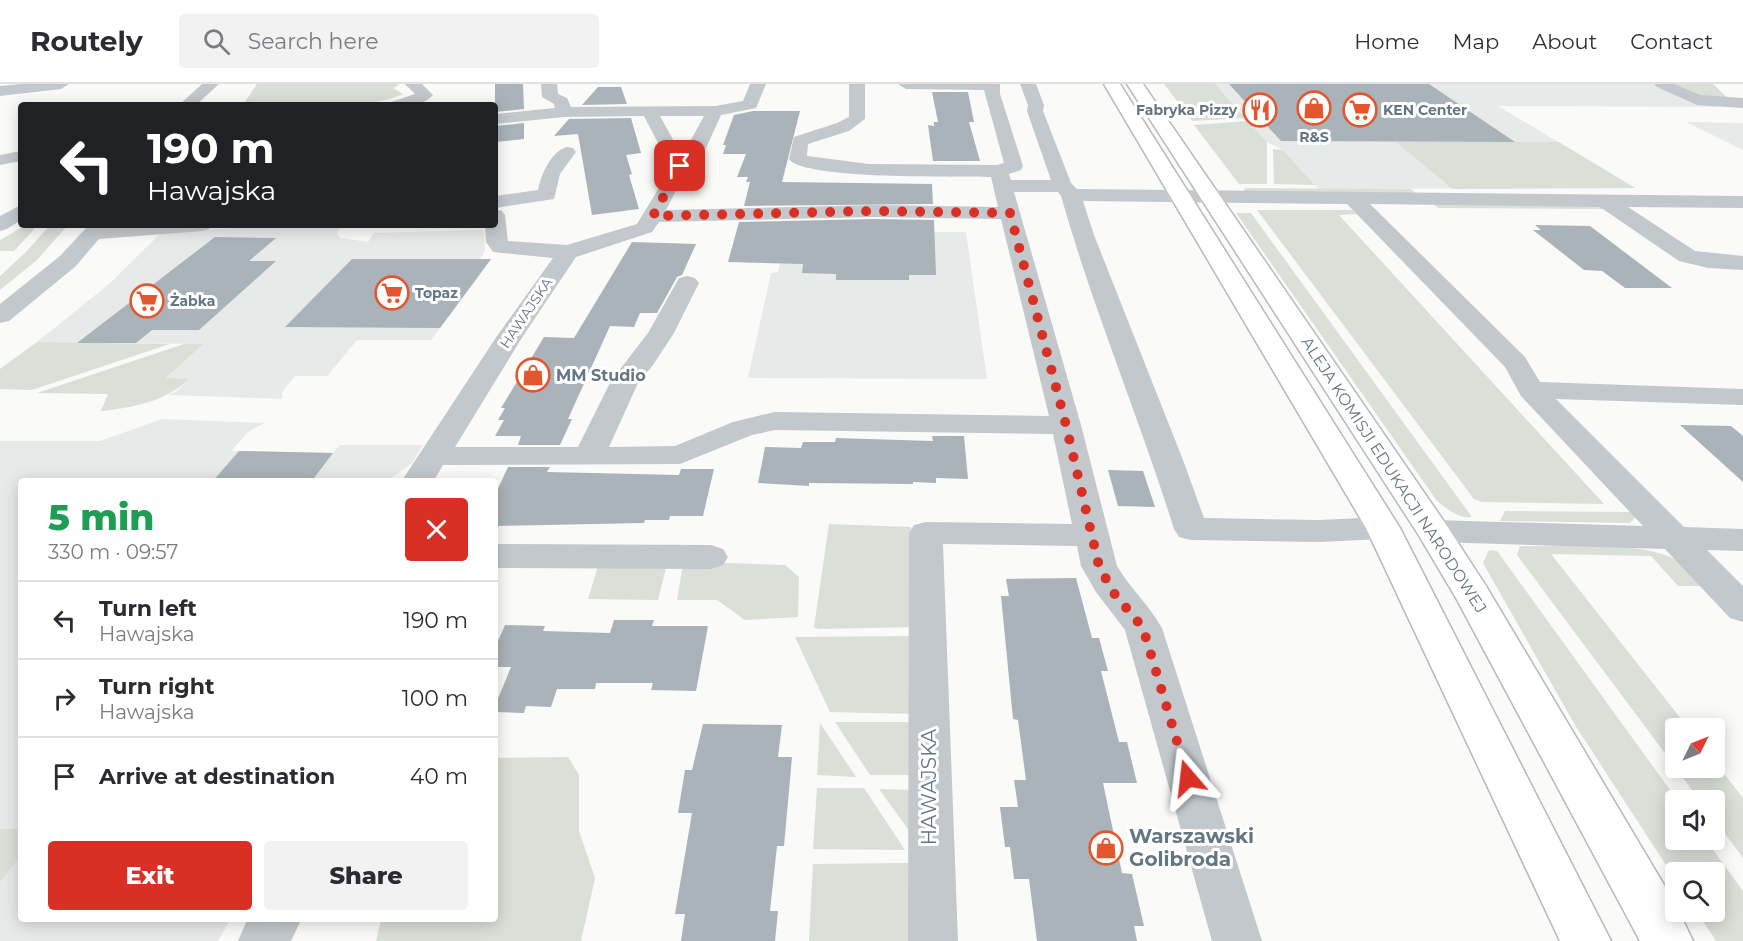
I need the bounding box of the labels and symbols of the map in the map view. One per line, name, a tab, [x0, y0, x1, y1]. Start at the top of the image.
shop icon: R&S	[1296, 90, 1332, 126]
restaurant icon: Fabryka Pizzy	[1242, 92, 1278, 128]
supermarket icon: KEN Center	[1342, 92, 1378, 128]
place label: Fabryka Pizzy	[1136, 101, 1238, 119]
place label: KEN Center	[1383, 101, 1467, 119]
place label: R&S	[1299, 128, 1329, 146]
pin	[654, 140, 705, 191]
street label: HAWAJSKA	[496, 273, 557, 352]
supermarket icon: Topaz	[374, 275, 410, 311]
supermarket icon: Żabka	[129, 283, 165, 319]
place label: Topaz	[415, 284, 458, 302]
place label: Żabka	[170, 292, 215, 310]
street label: ALEJA KOMISJI EDUKACJI NARODOWEJ	[1297, 333, 1491, 617]
shop icon: MM Studio	[515, 357, 551, 393]
place label: MM Studio	[556, 366, 646, 385]
north arrow	[1665, 718, 1725, 778]
street label: HAWAJSKA	[917, 728, 941, 845]
position arrow	[1156, 746, 1220, 810]
place label: Warszawski Golibroda	[1129, 824, 1254, 871]
shop icon: Warszawski Golibroda	[1088, 830, 1124, 866]

